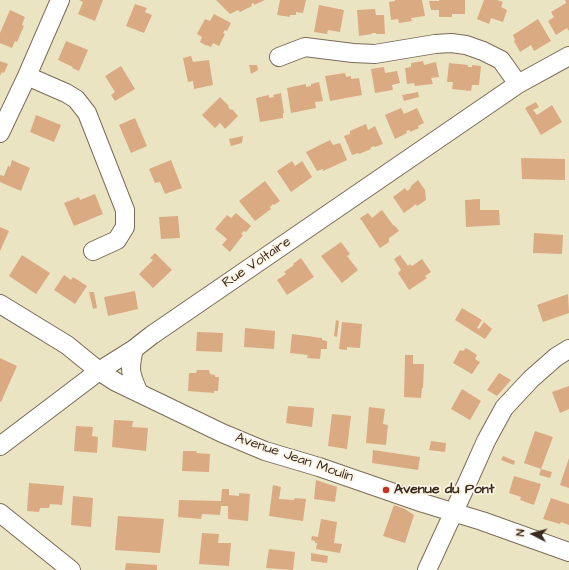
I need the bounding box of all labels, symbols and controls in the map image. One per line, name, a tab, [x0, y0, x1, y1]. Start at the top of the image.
street label: Rue Voltaire	[219, 234, 295, 292]
street label: Avenue Jean Moulin	[233, 430, 355, 486]
place label: Avenue du Pont	[394, 482, 494, 498]
marker: Avenue du Pont	[381, 485, 391, 495]
north arrow	[513, 514, 553, 554]
text: N	[513, 528, 528, 537]

